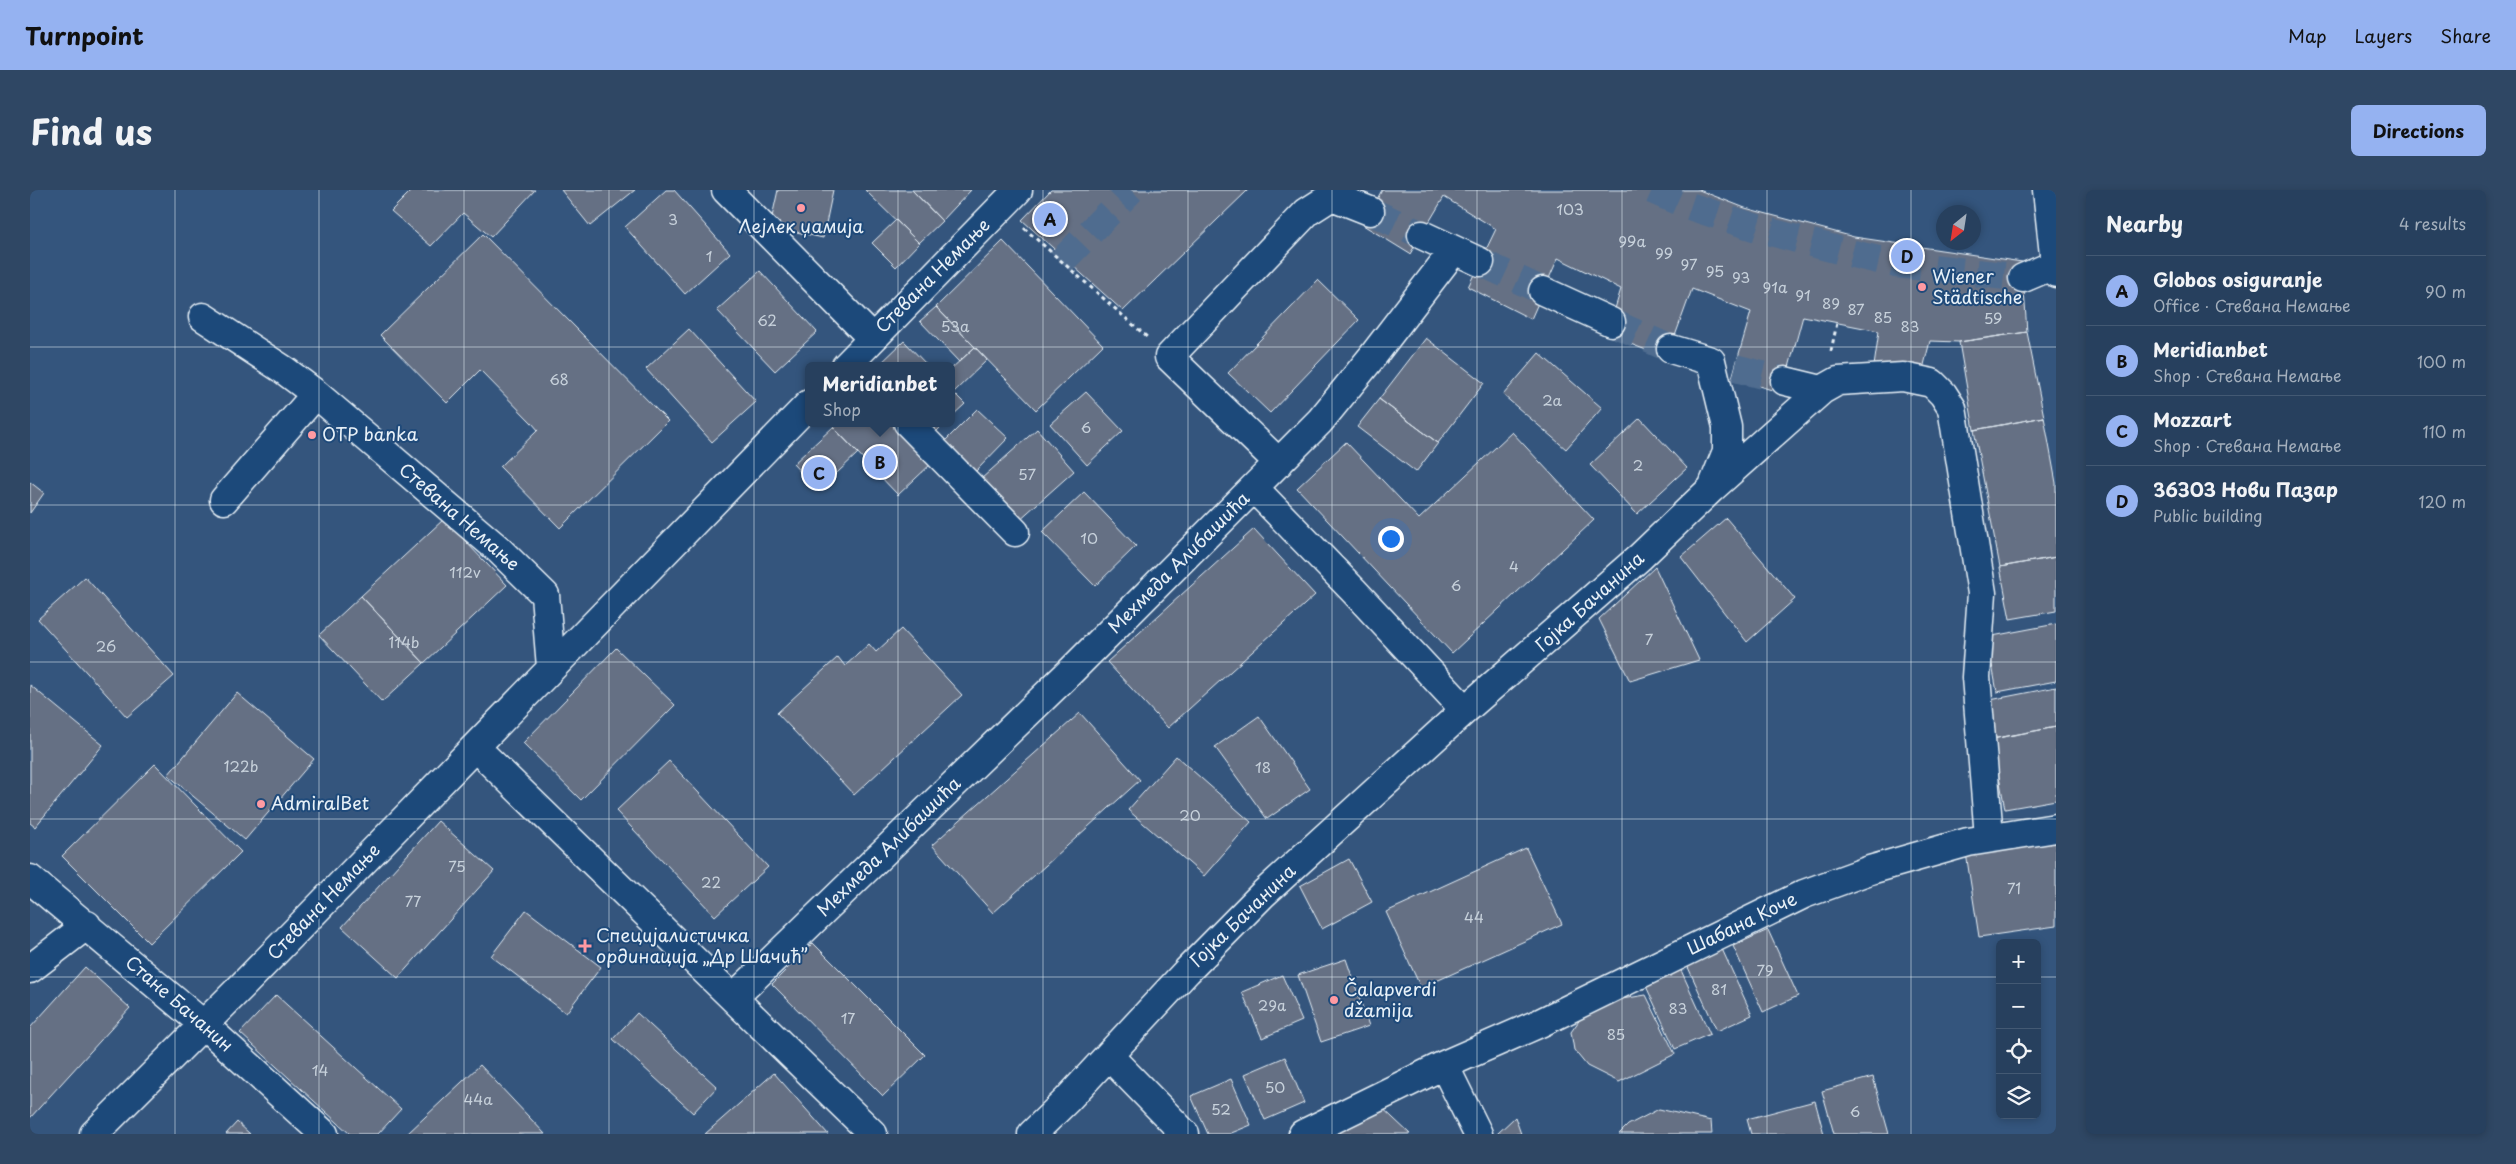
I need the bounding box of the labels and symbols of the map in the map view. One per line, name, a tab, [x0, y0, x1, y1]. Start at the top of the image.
house number: 103	[1556, 197, 1584, 220]
pin: A	[1034, 200, 1066, 238]
marker: Лејлек џамија	[795, 202, 807, 214]
north arrow	[1936, 205, 1981, 250]
house number: 3	[668, 207, 678, 230]
street label: Стевана Немање	[868, 211, 996, 339]
place label: Лејлек џамија	[738, 212, 864, 239]
house number: 99a	[1618, 229, 1646, 252]
pin: D	[1891, 237, 1923, 275]
house number: 99	[1655, 241, 1673, 264]
house number: 1	[706, 244, 712, 267]
house number: 97	[1680, 252, 1698, 275]
house number: 95	[1706, 259, 1724, 282]
place label: Wiener Städtische	[1932, 262, 2022, 310]
house number: 93	[1732, 265, 1750, 288]
house number: 91a	[1763, 275, 1788, 298]
marker: Wiener Städtische	[1916, 281, 1928, 293]
house number: 91	[1795, 283, 1811, 306]
house number: 89	[1822, 291, 1840, 314]
house number: 87	[1847, 297, 1865, 320]
house number: 85	[1874, 305, 1892, 328]
house number: 59	[1984, 306, 2002, 329]
house number: 62	[757, 308, 777, 331]
house number: 53a	[941, 314, 970, 337]
house number: 83	[1900, 314, 1920, 337]
house number: 68	[549, 367, 569, 390]
house number: 2a	[1542, 388, 1562, 411]
house number: 6	[1081, 415, 1091, 438]
place label: OTP banka	[322, 420, 419, 447]
marker: OTP banka	[306, 429, 318, 441]
pin: B	[864, 443, 896, 481]
house number: 2	[1633, 453, 1643, 476]
pin: C	[803, 454, 835, 492]
street label: Стевана Немање	[393, 456, 527, 576]
house number: 57	[1018, 462, 1036, 485]
street label: Мехмеда Алибашића	[1101, 484, 1256, 639]
house number: 10	[1080, 526, 1098, 549]
your location	[1378, 526, 1404, 552]
street label: Гојка Бачанина	[1529, 544, 1650, 657]
house number: 4	[1509, 554, 1519, 577]
house number: 112v	[449, 560, 481, 583]
house number: 6	[1451, 573, 1461, 596]
house number: 7	[1645, 627, 1654, 650]
house number: 114b	[388, 630, 420, 653]
house number: 26	[96, 634, 116, 657]
house number: 122b	[224, 754, 258, 777]
house number: 18	[1255, 755, 1271, 778]
street label: Мехмеда Алибашића	[810, 769, 967, 922]
place label: AdmiralBet	[271, 789, 369, 816]
marker: AdmiralBet	[255, 798, 267, 810]
house number: 20	[1179, 803, 1201, 826]
street label: Стевана Немање	[260, 837, 386, 965]
house number: 75	[448, 854, 466, 877]
street label: Гојка Бачанина	[1183, 857, 1302, 973]
house number: 22	[701, 870, 721, 893]
house number: 71	[2007, 876, 2021, 899]
street label: Шабана Коче	[1682, 884, 1801, 961]
house number: 77	[405, 889, 421, 912]
house number: 44	[1464, 905, 1484, 928]
place label: Специјалистичка ординација „Др Шачић”	[596, 921, 808, 969]
marker: Специјалистичка ординација „Др Шачић”	[578, 939, 592, 953]
street label: Стане Бачанин	[120, 948, 240, 1057]
house number: 79	[1756, 958, 1774, 981]
place label: Čalapverdi džamija	[1344, 975, 1437, 1023]
house number: 81	[1711, 977, 1727, 1000]
house number: 29a	[1258, 993, 1287, 1016]
marker: Čalapverdi džamija	[1328, 994, 1340, 1006]
house number: 83	[1668, 996, 1688, 1019]
house number: 17	[841, 1006, 855, 1029]
house number: 85	[1607, 1022, 1625, 1045]
house number: 14	[312, 1058, 328, 1081]
house number: 50	[1265, 1075, 1285, 1098]
house number: 44a	[463, 1087, 493, 1110]
house number: 52	[1211, 1097, 1231, 1120]
house number: 6	[1850, 1099, 1860, 1122]

